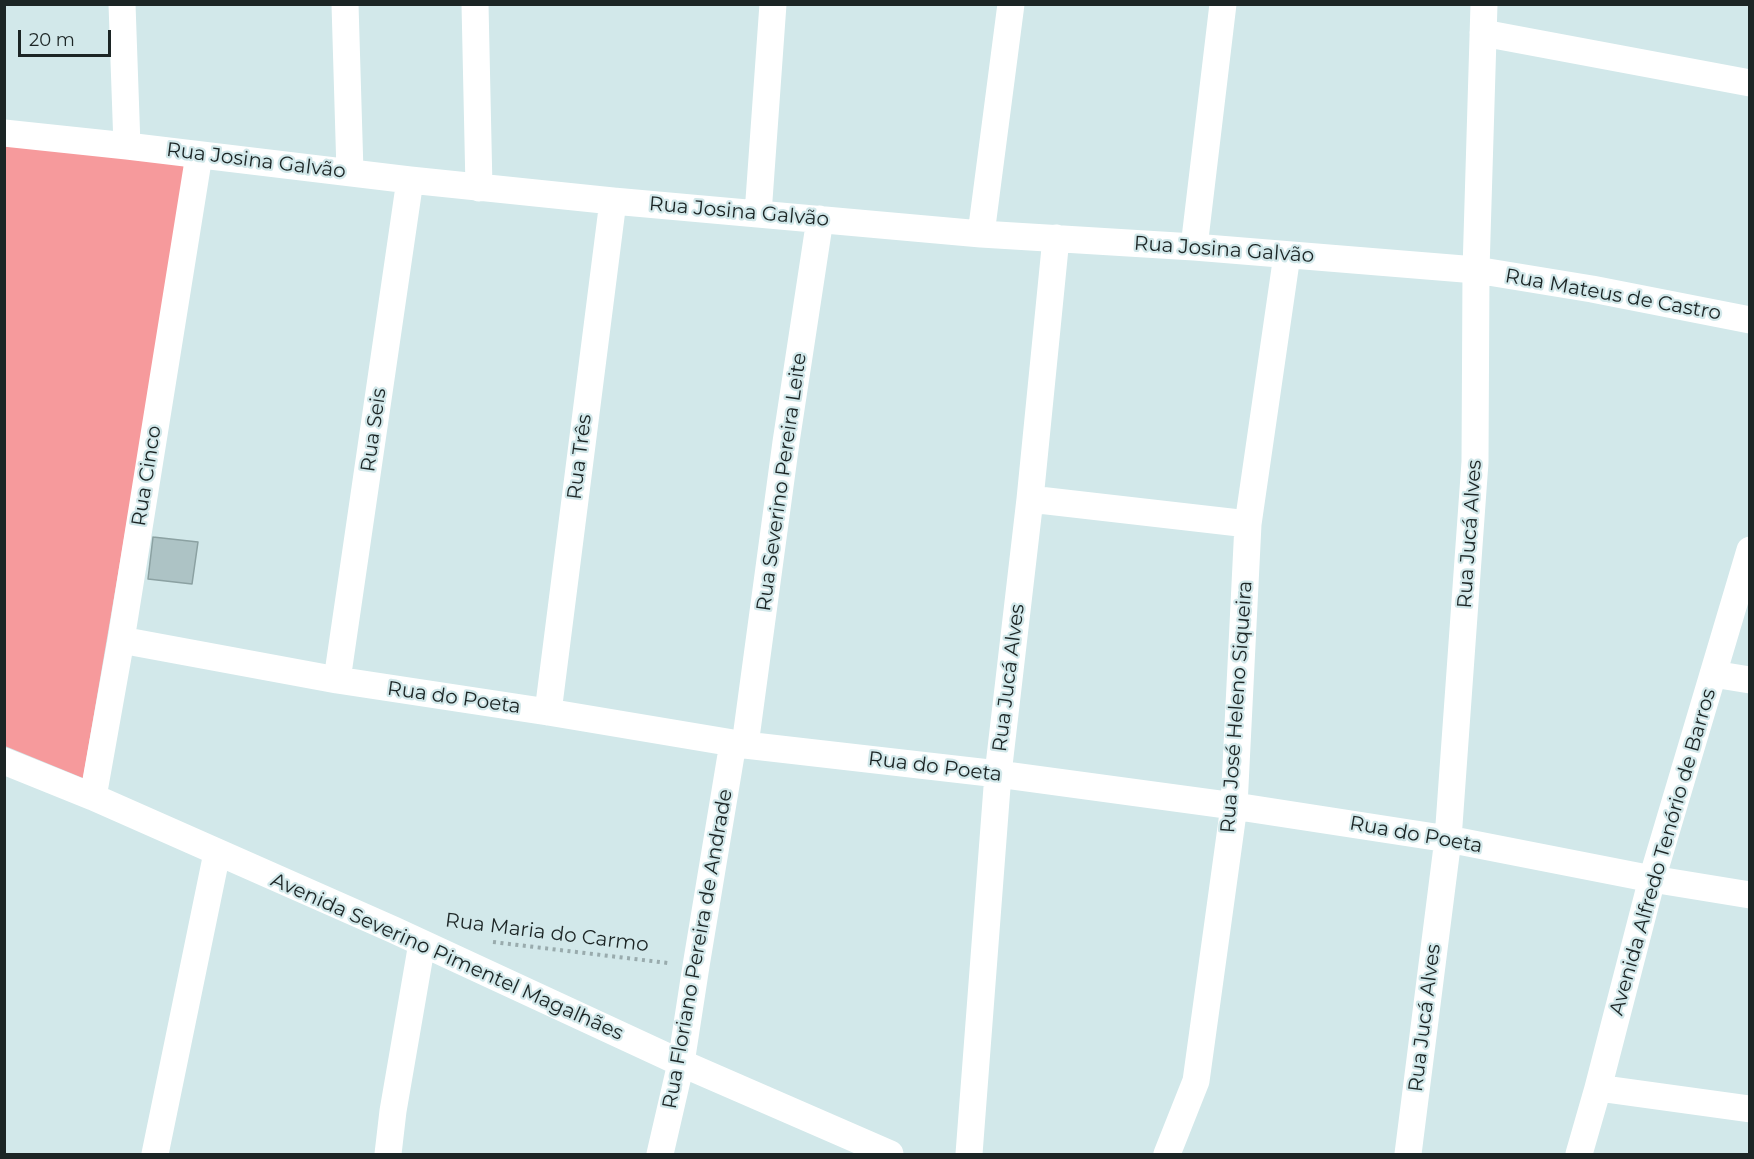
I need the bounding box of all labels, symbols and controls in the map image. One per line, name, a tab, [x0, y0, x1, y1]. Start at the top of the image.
scale bar	[21, 18, 114, 56]
text: 20 m	[29, 29, 75, 51]
street label: Rua Josina Galvão	[165, 138, 347, 184]
street label: Rua Josina Galvão	[648, 192, 830, 232]
street label: Rua Josina Galvão	[1133, 232, 1315, 268]
street label: Rua Mateus de Castro	[1503, 264, 1723, 326]
street label: Rua Severino Pereira Leite	[752, 351, 812, 613]
street label: Rua Seis	[356, 387, 392, 473]
street label: Rua Três	[563, 413, 597, 501]
street label: Rua Cinco	[127, 424, 167, 528]
street label: Rua Jucá Alves	[1453, 459, 1487, 609]
street label: Rua José Heleno Siqueira	[1216, 580, 1258, 834]
street label: Rua Jucá Alves	[988, 603, 1030, 753]
street label: Rua do Poeta	[386, 677, 522, 719]
street label: Avenida Alfredo Tenório de Barros	[1605, 686, 1721, 1018]
street label: Rua do Poeta	[867, 747, 1003, 787]
street label: Rua Floriano Pereira de Andrade	[658, 787, 738, 1111]
street label: Rua do Poeta	[1348, 812, 1484, 858]
street label: Avenida Severino Pimentel Magalhães	[267, 868, 627, 1046]
street label: Rua Maria do Carmo	[444, 909, 650, 957]
street label: Rua Jucá Alves	[1404, 943, 1446, 1093]

